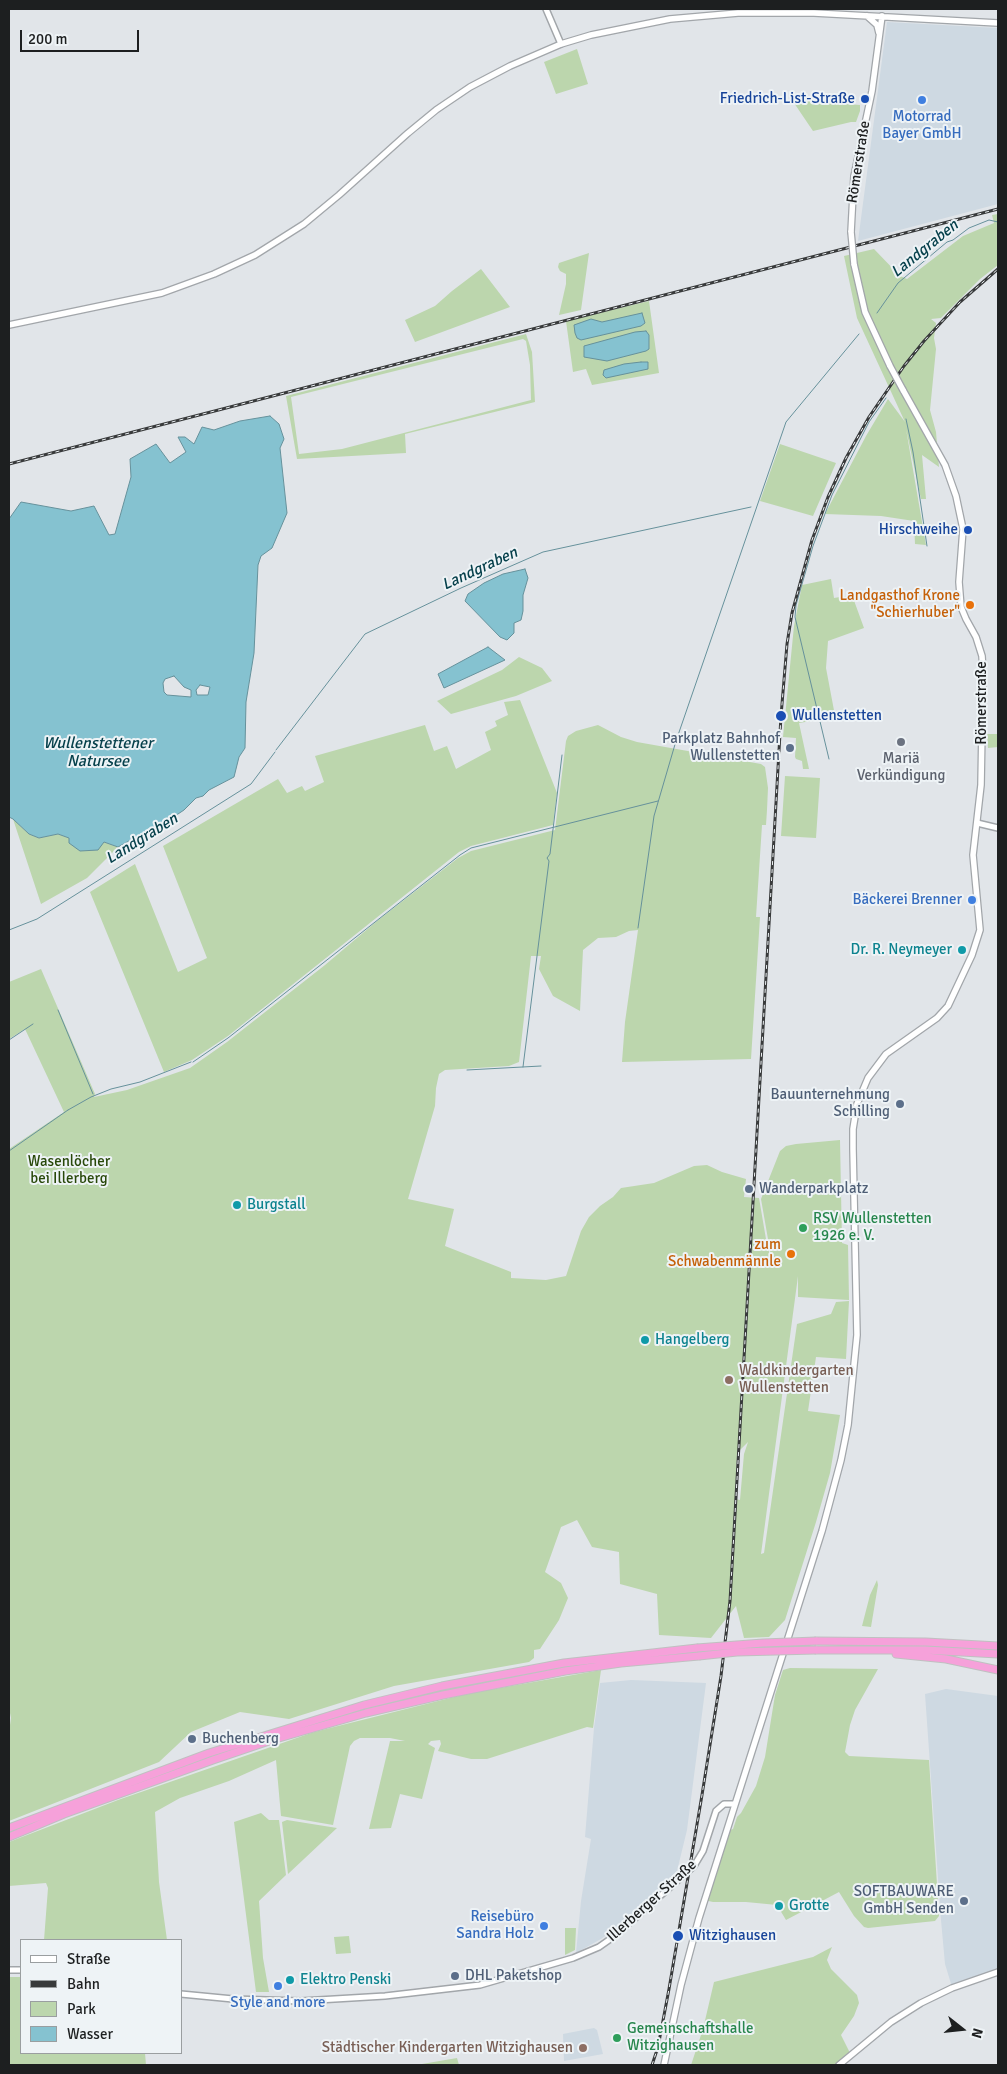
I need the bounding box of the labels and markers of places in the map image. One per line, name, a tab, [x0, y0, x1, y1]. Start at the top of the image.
place label: Friedrich-List-Straße	[720, 90, 855, 108]
marker: Friedrich-List-Straße	[859, 93, 871, 105]
marker: Motorrad Bayer GmbH	[916, 94, 928, 106]
place label: Motorrad Bayer GmbH	[882, 108, 962, 143]
place label: Hirschweihe	[879, 521, 958, 539]
marker: Hirschweihe	[962, 524, 974, 536]
place label: Landgasthof Krone "Schierhuber"	[839, 587, 960, 622]
marker: Landgasthof Krone "Schierhuber"	[964, 599, 976, 611]
place label: Wullenstetten	[792, 707, 882, 725]
marker: Wullenstetten	[774, 709, 788, 723]
place label: Parkplatz Bahnhof Wullenstetten	[662, 730, 780, 765]
marker: Mariä Verkündigung	[895, 736, 907, 748]
marker: Parkplatz Bahnhof Wullenstetten	[784, 742, 796, 754]
place label: Mariä Verkündigung	[857, 750, 945, 785]
place label: Bäckerei Brenner	[852, 891, 962, 909]
marker: Bäckerei Brenner	[966, 894, 978, 906]
place label: Dr. R. Neymeyer	[851, 941, 952, 959]
marker: Dr. R. Neymeyer	[956, 944, 968, 956]
place label: Bauunternehmung Schilling	[770, 1086, 890, 1121]
marker: Bauunternehmung Schilling	[894, 1098, 906, 1110]
place label: Wanderparkplatz	[759, 1180, 869, 1198]
marker: Wanderparkplatz	[743, 1183, 755, 1195]
place label: Burgstall	[247, 1196, 306, 1214]
marker: Burgstall	[231, 1199, 243, 1211]
place label: RSV Wullenstetten 1926 e. V.	[813, 1210, 932, 1245]
marker: RSV Wullenstetten 1926 e. V.	[797, 1222, 809, 1234]
place label: zum Schwabenmännle	[668, 1236, 781, 1271]
marker: zum Schwabenmännle	[785, 1248, 797, 1260]
place label: Hangelberg	[655, 1331, 729, 1349]
marker: Hangelberg	[639, 1334, 651, 1346]
place label: Waldkindergarten Wullenstetten	[739, 1362, 854, 1397]
marker: Waldkindergarten Wullenstetten	[723, 1374, 735, 1386]
place label: Buchenberg	[202, 1730, 279, 1748]
marker: Buchenberg	[186, 1733, 198, 1745]
place label: SOFTBAUWARE GmbH Senden	[854, 1883, 954, 1918]
marker: SOFTBAUWARE GmbH Senden	[958, 1895, 970, 1907]
place label: Grotte	[789, 1897, 829, 1915]
marker: Grotte	[773, 1900, 785, 1912]
place label: Reisebüro Sandra Holz	[456, 1908, 534, 1943]
marker: Reisebüro Sandra Holz	[538, 1920, 550, 1932]
place label: Witzighausen	[689, 1927, 776, 1945]
marker: Witzighausen	[671, 1929, 685, 1943]
place label: DHL Paketshop	[465, 1967, 562, 1985]
marker: DHL Paketshop	[449, 1970, 461, 1982]
place label: Elektro Penski	[300, 1971, 391, 1989]
marker: Elektro Penski	[284, 1974, 296, 1986]
marker: Style and more	[272, 1980, 284, 1992]
place label: Style and more	[230, 1994, 326, 2012]
place label: Gemeinschaftshalle Witzighausen	[627, 2020, 753, 2055]
marker: Gemeinschaftshalle Witzighausen	[611, 2032, 623, 2044]
place label: Städtischer Kindergarten Witzighausen	[322, 2039, 573, 2057]
marker: Städtischer Kindergarten Witzighausen	[577, 2042, 589, 2054]

